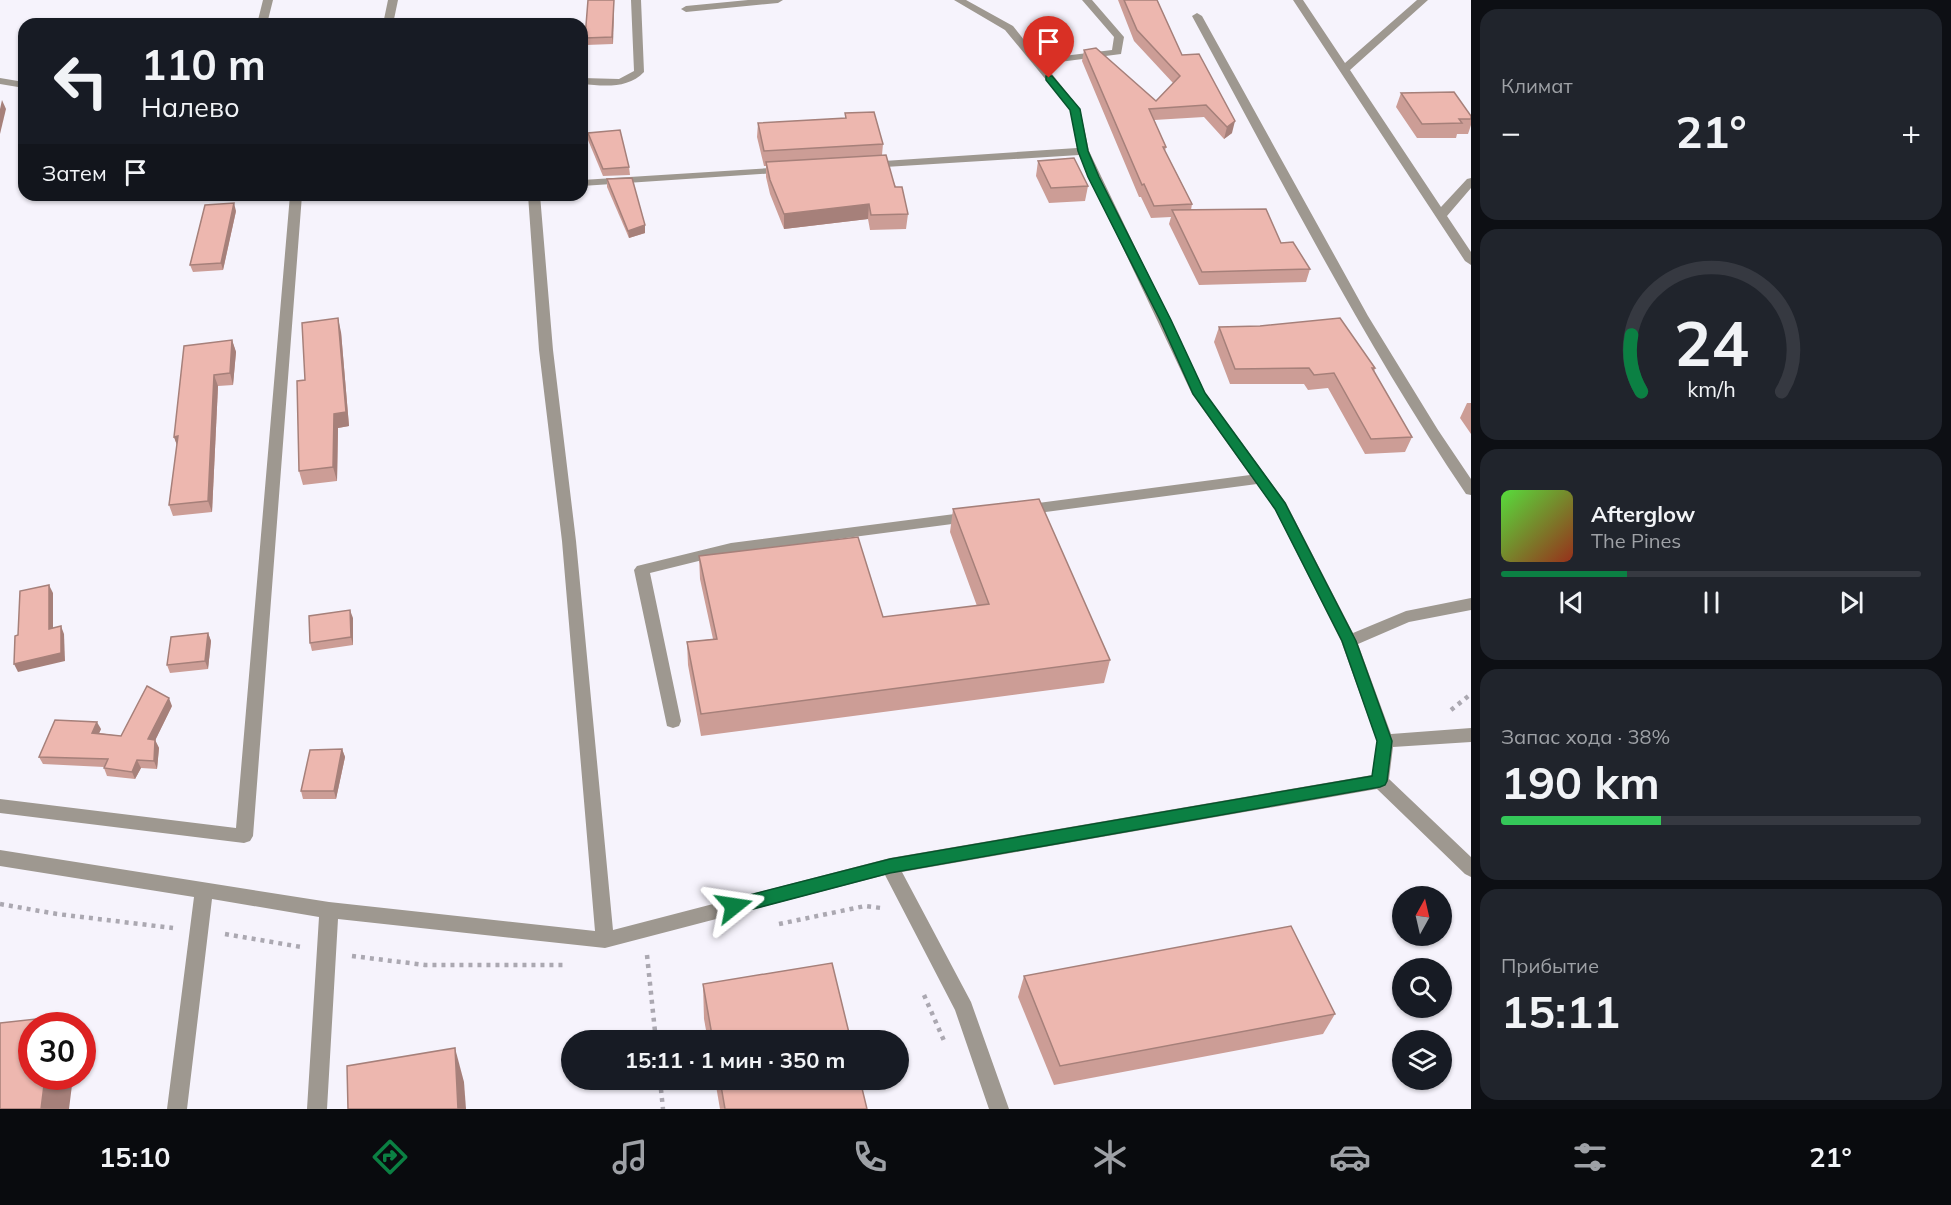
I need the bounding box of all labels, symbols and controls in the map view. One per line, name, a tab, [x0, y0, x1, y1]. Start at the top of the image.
pin	[1023, 16, 1074, 78]
icon: arrive	[1032, 25, 1065, 58]
text: 110 m	[141, 38, 266, 91]
icon: left	[42, 42, 120, 120]
text: Климат	[1501, 73, 1573, 98]
text: Налево	[141, 90, 240, 124]
text: 21°	[1675, 103, 1747, 159]
text: −	[1501, 111, 1521, 152]
text: +	[1901, 111, 1921, 152]
icon: arrive	[119, 156, 152, 189]
text: Затем	[42, 159, 107, 187]
text: 24	[1674, 303, 1748, 382]
text: km/h	[1687, 375, 1735, 402]
text: Afterglow	[1591, 500, 1695, 528]
text: The Pines	[1591, 528, 1681, 553]
icon: previous	[1555, 586, 1588, 619]
icon: pause	[1695, 586, 1728, 619]
icon: next	[1835, 586, 1868, 619]
text: Запас хода · 38%	[1501, 724, 1670, 749]
text: 190 km	[1501, 754, 1660, 810]
position arrow	[702, 874, 766, 938]
north arrow	[1392, 886, 1452, 946]
map controls	[1392, 886, 1452, 1090]
text: Прибытие	[1501, 953, 1599, 978]
button: search	[1392, 958, 1452, 1018]
text: 15:11	[1501, 983, 1620, 1039]
speed limit sign: 30	[18, 1012, 96, 1090]
button: layers	[1392, 1030, 1452, 1090]
text: 15:11 · 1 мин · 350 m	[625, 1046, 845, 1074]
icon: directions	[369, 1136, 411, 1178]
icon: music	[609, 1136, 651, 1178]
icon: phone	[849, 1136, 891, 1178]
icon: climate	[1089, 1136, 1131, 1178]
icon: car	[1329, 1136, 1371, 1178]
icon: filters	[1569, 1136, 1611, 1178]
text: 15:10	[99, 1140, 171, 1174]
text: 21°	[1809, 1140, 1852, 1174]

